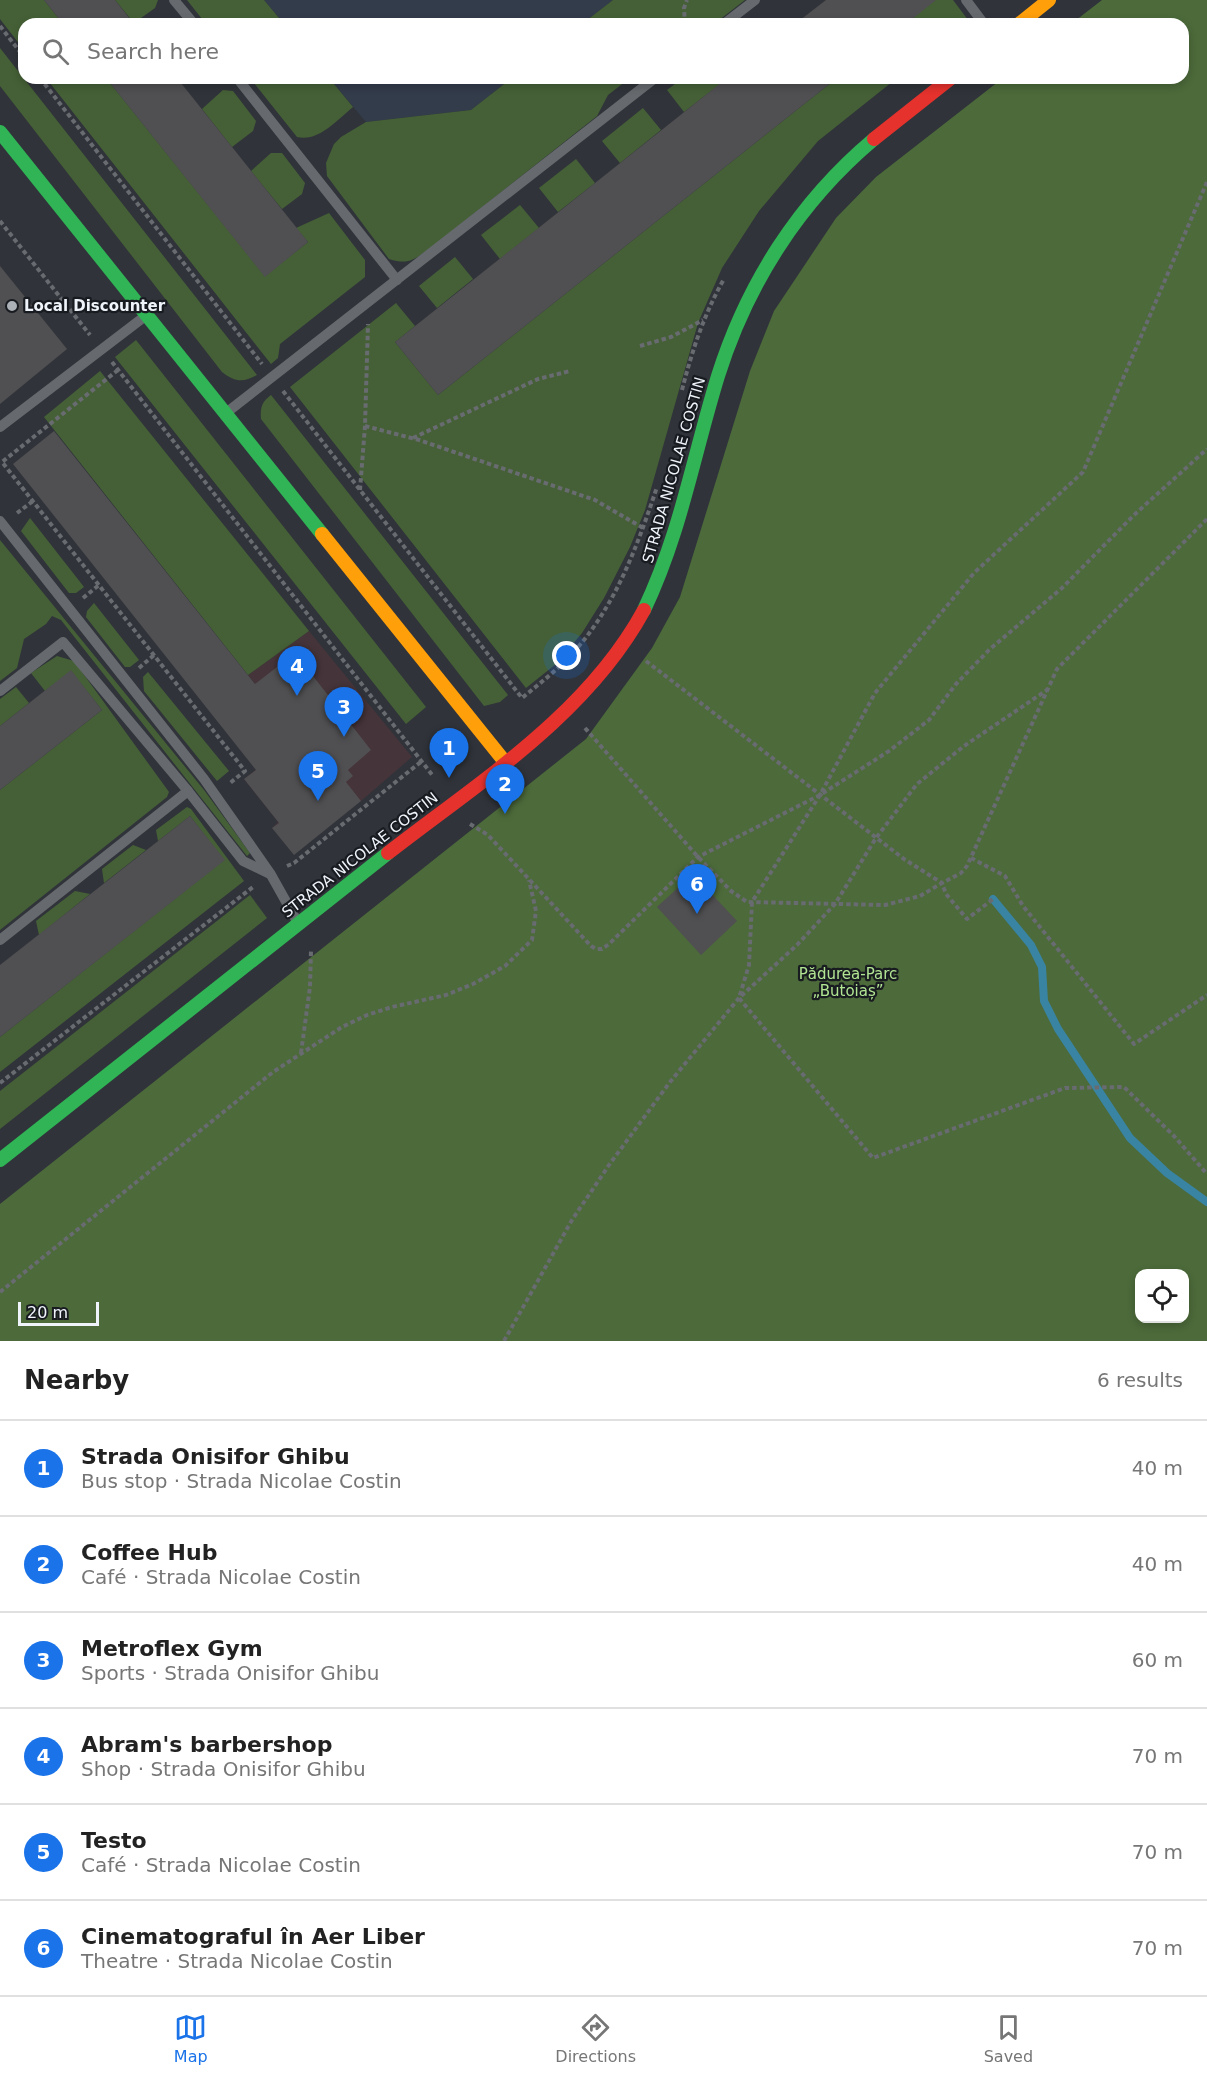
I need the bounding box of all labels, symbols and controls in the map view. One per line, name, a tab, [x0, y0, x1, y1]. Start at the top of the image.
search box	[18, 18, 1189, 84]
icon: search	[39, 35, 72, 68]
text: Search here	[87, 39, 219, 64]
place label: Local Discounter	[24, 297, 166, 315]
marker: Local Discounter	[5, 299, 19, 313]
street label: STRADA NICOLAE COSTIN	[639, 375, 709, 565]
your location	[552, 641, 581, 670]
pin: 4	[278, 646, 316, 696]
pin: 3	[324, 688, 364, 737]
pin: 1	[430, 728, 468, 778]
pin: 5	[298, 752, 338, 801]
pin: 2	[486, 764, 524, 814]
street label: STRADA NICOLAE COSTIN	[278, 789, 442, 921]
pin: 6	[678, 864, 716, 914]
park label: Pădurea-Parc „Butoiaș”	[799, 965, 897, 1000]
map controls	[1135, 1269, 1189, 1323]
button: locate	[1135, 1269, 1189, 1323]
scale bar	[18, 1299, 99, 1326]
text: 20 m	[27, 1303, 68, 1322]
text: Nearby	[24, 1365, 129, 1395]
text: 6 results	[1097, 1368, 1183, 1392]
text: Strada Onisifor Ghibu	[81, 1444, 350, 1469]
text: 1	[37, 1456, 50, 1480]
text: 40 m	[1132, 1456, 1183, 1480]
text: Bus stop · Strada Nicolae Costin	[81, 1469, 402, 1493]
text: Coffee Hub	[81, 1540, 217, 1565]
text: 2	[37, 1552, 50, 1576]
text: 40 m	[1132, 1552, 1183, 1576]
text: Café · Strada Nicolae Costin	[81, 1565, 361, 1589]
text: Metroflex Gym	[81, 1636, 263, 1661]
text: 3	[37, 1648, 50, 1672]
text: 60 m	[1132, 1648, 1183, 1672]
text: Sports · Strada Onisifor Ghibu	[81, 1661, 379, 1685]
text: Abram's barbershop	[81, 1732, 332, 1757]
text: 4	[37, 1744, 50, 1768]
text: 70 m	[1132, 1744, 1183, 1768]
text: Shop · Strada Onisifor Ghibu	[81, 1757, 366, 1781]
text: Testo	[81, 1828, 147, 1853]
text: 5	[37, 1840, 50, 1864]
text: 70 m	[1132, 1840, 1183, 1864]
text: Café · Strada Nicolae Costin	[81, 1853, 361, 1877]
text: Cinematograful în Aer Liber	[81, 1924, 425, 1949]
text: 6	[37, 1936, 50, 1960]
text: 70 m	[1132, 1936, 1183, 1960]
text: Theatre · Strada Nicolae Costin	[81, 1949, 393, 1973]
tab: Map	[174, 2011, 208, 2066]
tab: Directions	[555, 2011, 636, 2066]
tab: Saved	[984, 2011, 1033, 2066]

